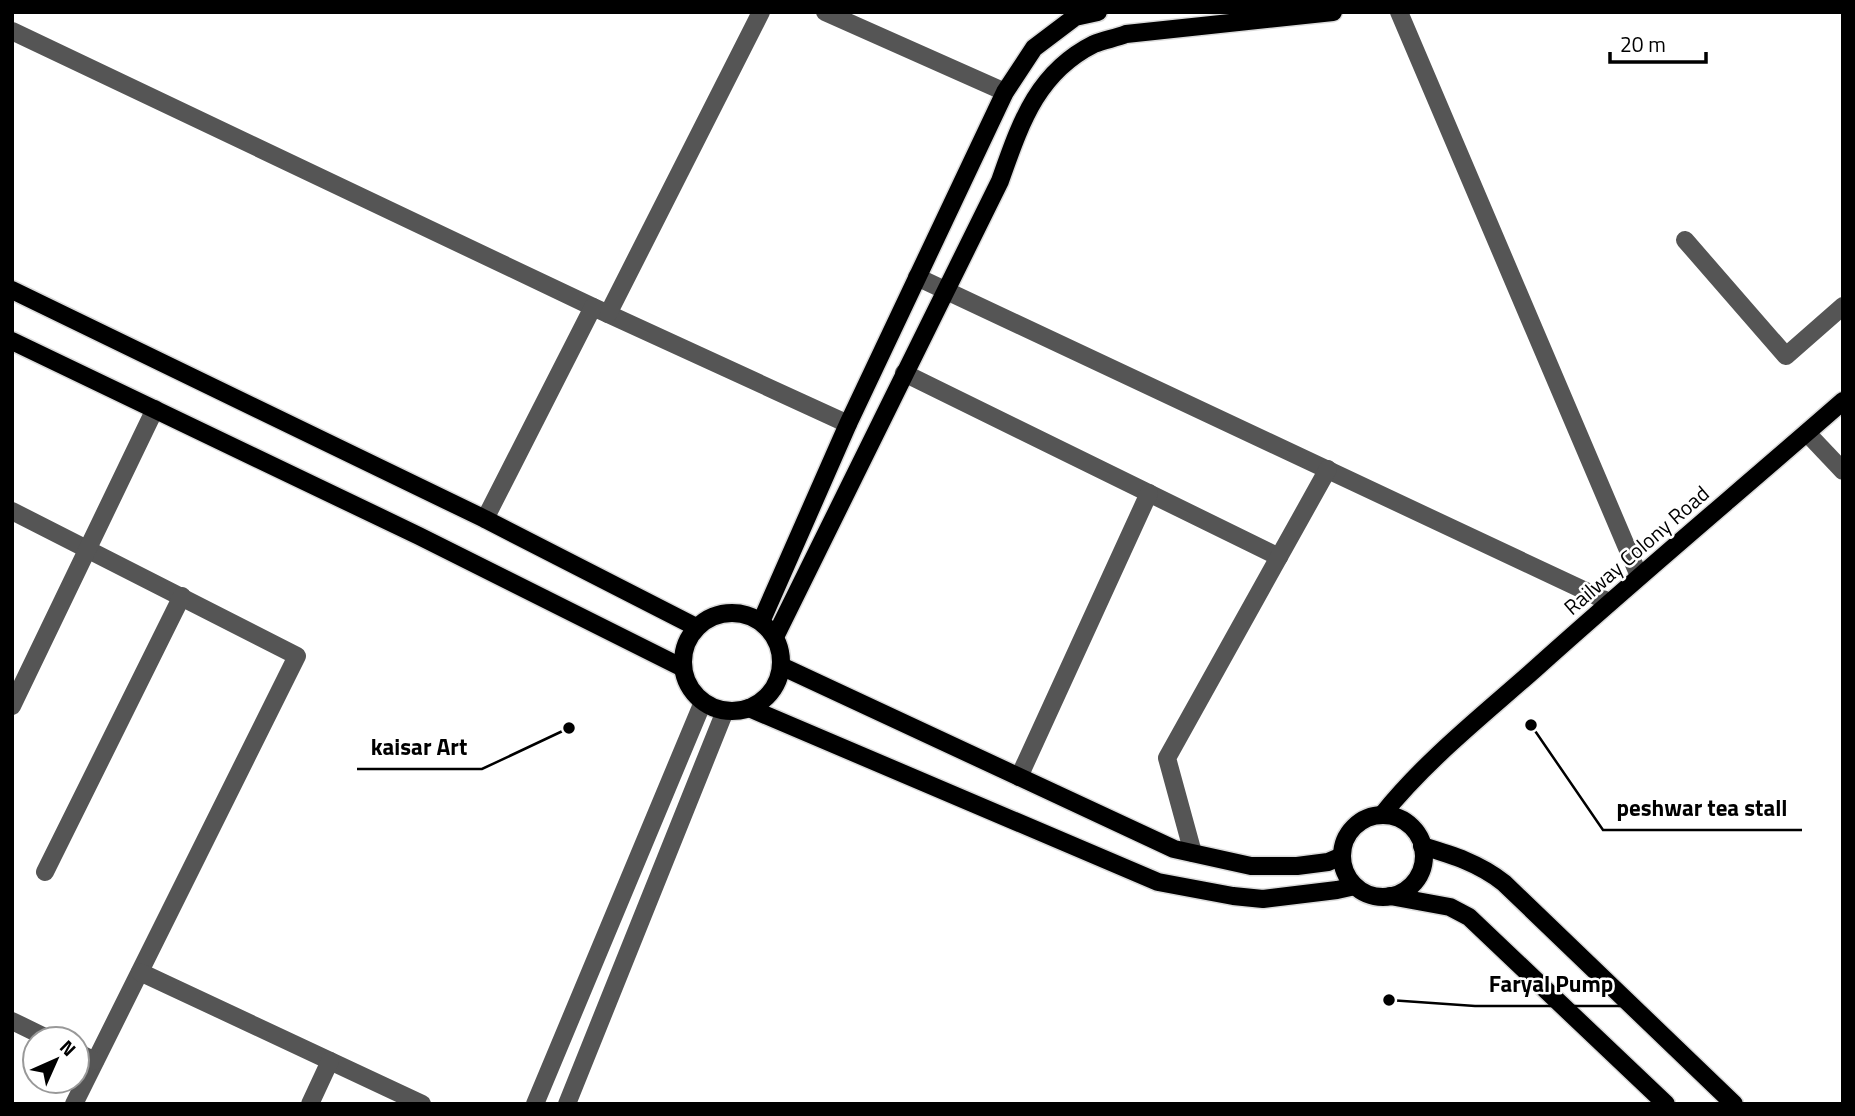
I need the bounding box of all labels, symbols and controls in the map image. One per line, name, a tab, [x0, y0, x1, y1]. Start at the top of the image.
scale bar	[1610, 21, 1706, 65]
text: 20 m	[1620, 28, 1666, 60]
street label: Railway Colony Road	[1556, 478, 1716, 622]
callout: kaisar Art	[357, 725, 482, 769]
text: kaisar Art	[371, 729, 467, 764]
callout: peshwar tea stall	[1603, 786, 1802, 830]
text: peshwar tea stall	[1616, 790, 1788, 825]
callout: Faryal Pump	[1475, 962, 1627, 1006]
text: Faryal Pump	[1489, 966, 1613, 1001]
north arrow	[21, 1025, 91, 1095]
text: N	[53, 1033, 83, 1063]

